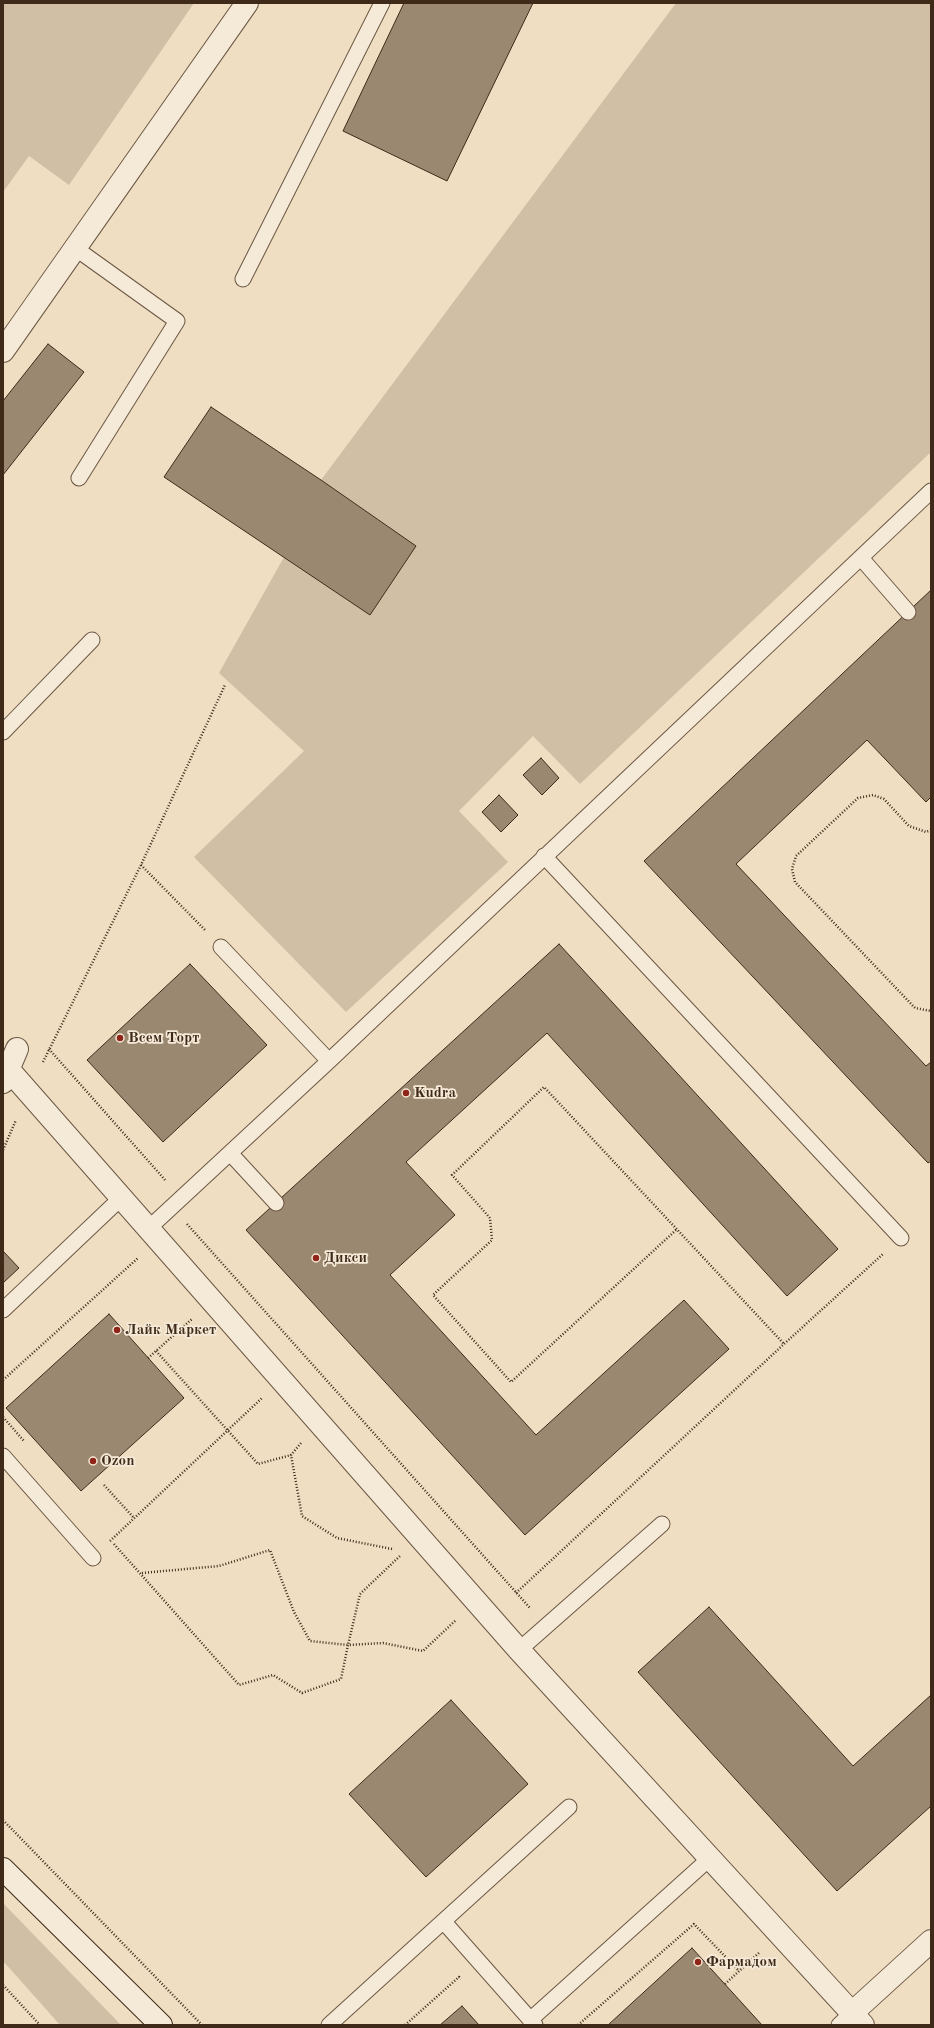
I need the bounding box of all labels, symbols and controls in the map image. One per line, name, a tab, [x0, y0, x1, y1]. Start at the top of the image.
place label: Всем Торт	[128, 1029, 199, 1047]
marker: Всем Торт	[115, 1033, 125, 1043]
place label: Kudra	[414, 1084, 456, 1102]
marker: Kudra	[401, 1088, 411, 1098]
place label: Дикси	[324, 1249, 367, 1267]
marker: Дикси	[311, 1253, 321, 1263]
place label: Лайк Маркет	[125, 1321, 216, 1339]
marker: Лайк Маркет	[112, 1325, 122, 1335]
place label: Ozon	[101, 1452, 134, 1470]
marker: Ozon	[88, 1456, 98, 1466]
place label: Фармадом	[706, 1953, 777, 1971]
marker: Фармадом	[693, 1957, 703, 1967]

